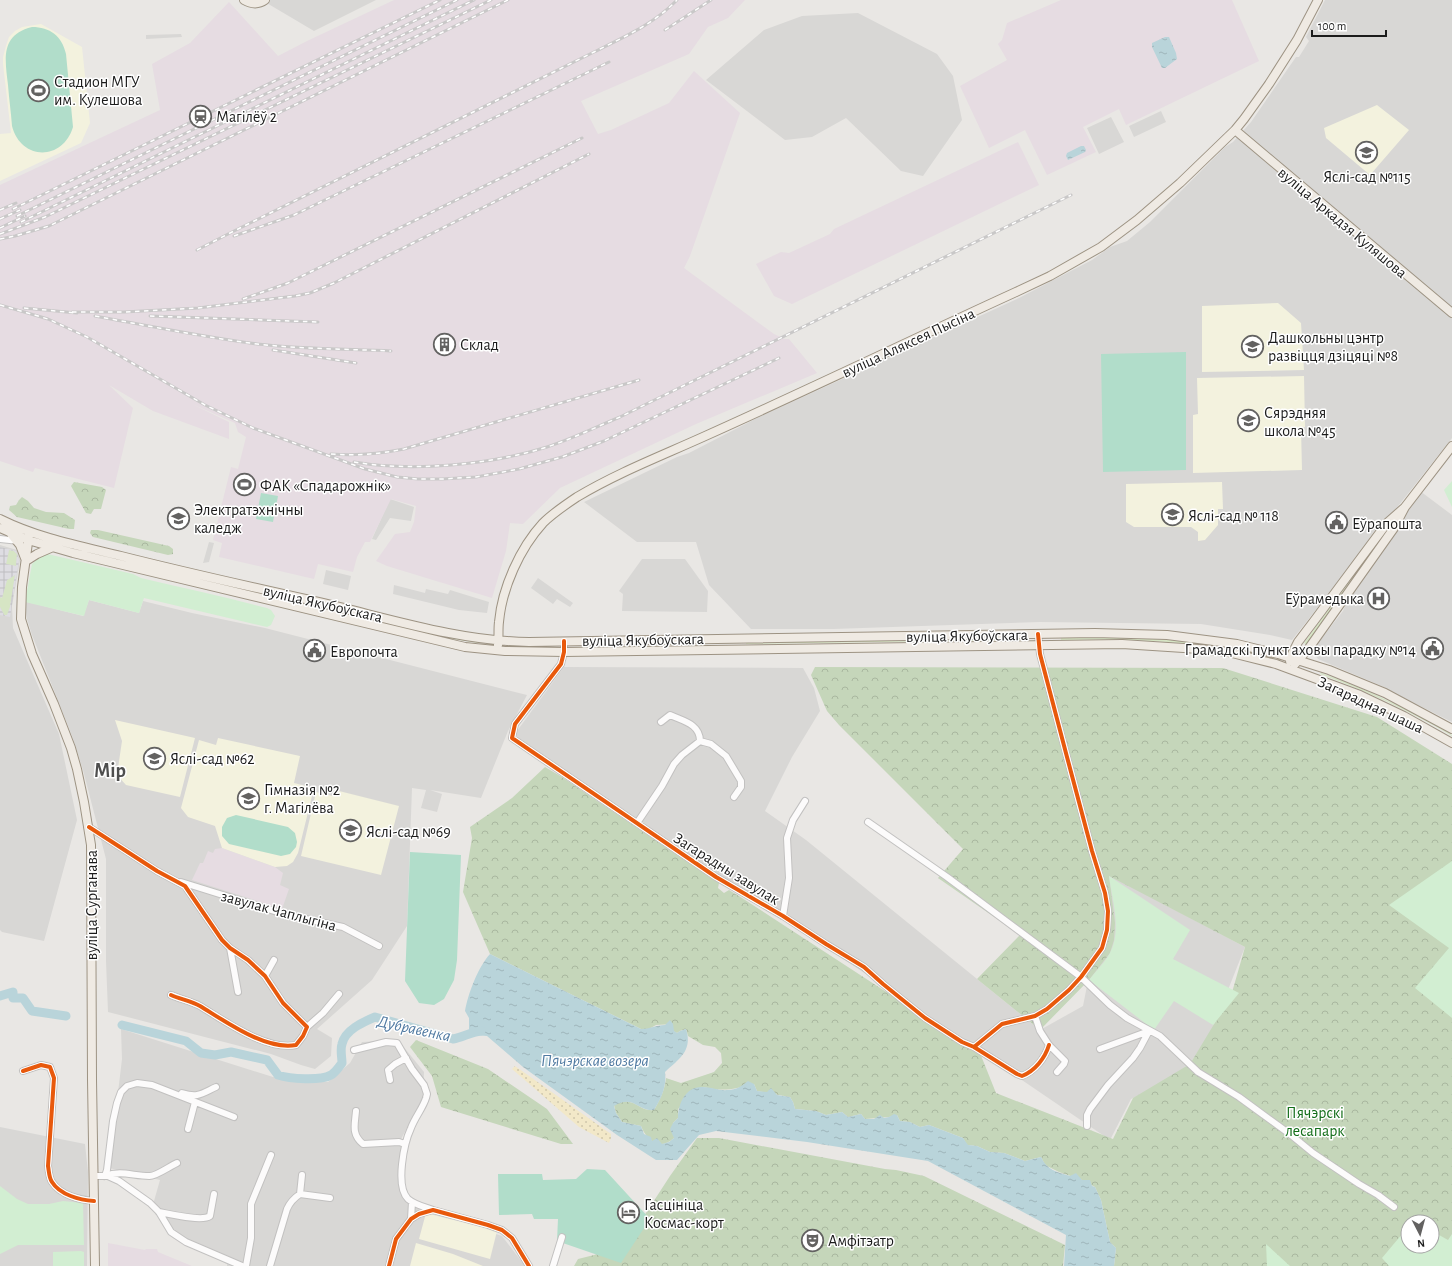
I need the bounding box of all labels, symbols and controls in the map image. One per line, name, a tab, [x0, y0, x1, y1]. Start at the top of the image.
scale bar	[1312, 12, 1386, 38]
text: 100 m	[1318, 20, 1346, 32]
place label: Стадион МГУ им. Кулешова	[54, 74, 142, 109]
sports icon: Стадион МГУ им. Кулешова	[26, 77, 52, 103]
station icon: Магілёў 2	[187, 103, 213, 129]
place label: Магілёў 2	[216, 109, 277, 126]
school or university icon: Яслі-сад №115	[1354, 140, 1380, 166]
street label: вуліца Аркадзя Куляшова	[1274, 164, 1410, 282]
place label: Яслі-сад №115	[1323, 169, 1411, 185]
street label: вуліца Аляксея Пысіна	[840, 305, 978, 382]
place label: Дашкольны цэнтр развіцця дзіцяці №8	[1268, 330, 1398, 364]
building icon: Склад	[431, 331, 457, 357]
school or university icon: Дашкольны цэнтр развіцця дзіцяці №8	[1239, 333, 1265, 359]
place label: Склад	[460, 337, 499, 353]
place label: Сярэдняя школа №45	[1264, 405, 1336, 439]
school or university icon: Сярэдняя школа №45	[1236, 408, 1262, 434]
sports icon: ФАК «Спадарожнік»	[231, 472, 257, 498]
place label: ФАК «Спадарожнік»	[260, 478, 391, 494]
place label: Электратэхнічны каледж	[194, 502, 304, 536]
school or university icon: Яслі-сад № 118	[1159, 502, 1185, 528]
school or university icon: Электратэхнічны каледж	[166, 505, 192, 531]
place label: Яслі-сад № 118	[1188, 508, 1279, 524]
public building icon: Еўрапошта	[1323, 510, 1349, 536]
place label: Еўрапошта	[1352, 516, 1422, 533]
street label: вуліца Якубоўскага	[261, 582, 384, 626]
hospital icon: Еўрамедыка	[1366, 585, 1392, 611]
place label: Еўрамедыка	[1285, 591, 1364, 608]
street label: вуліца Якубоўскага	[906, 627, 1028, 646]
street label: вуліца Якубоўскага	[582, 631, 704, 650]
public building icon: Грамадскі пункт аховы парадку №14	[1419, 636, 1445, 662]
public building icon: Европочта	[302, 638, 328, 664]
place label: Грамадскі пункт аховы парадку №14	[1184, 642, 1416, 659]
place label: Европочта	[330, 644, 398, 660]
street label: Загарадная шаша	[1315, 673, 1426, 736]
school or university icon: Яслі-сад №62	[142, 745, 168, 771]
place label: Яслі-сад №62	[170, 751, 255, 767]
district label: Мір	[94, 761, 126, 781]
place label: Гімназія №2 г. Магілёва	[264, 782, 340, 816]
school or university icon: Гімназія №2 г. Магілёва	[235, 785, 261, 811]
school or university icon: Яслі-сад №69	[337, 818, 363, 844]
place label: Яслі-сад №69	[366, 824, 451, 840]
street label: Загарадны завулак	[670, 830, 783, 909]
street label: вуліца Сурганава	[84, 850, 101, 960]
street label: завулак Чаплыгіна	[219, 888, 338, 935]
water label: Дубравенка	[374, 1012, 452, 1046]
water label: Пячэрскае возера	[541, 1052, 649, 1070]
park label: Пячэрскі лесапарк	[1285, 1105, 1345, 1139]
place label: Гасцініца Космас-корт	[644, 1197, 724, 1231]
hotel icon: Гасцініца Космас-корт	[616, 1200, 642, 1226]
north arrow	[1400, 1214, 1440, 1254]
theatre icon: Амфітэатр	[799, 1227, 825, 1253]
place label: Амфітэатр	[828, 1233, 894, 1249]
text: N	[1417, 1238, 1425, 1249]

